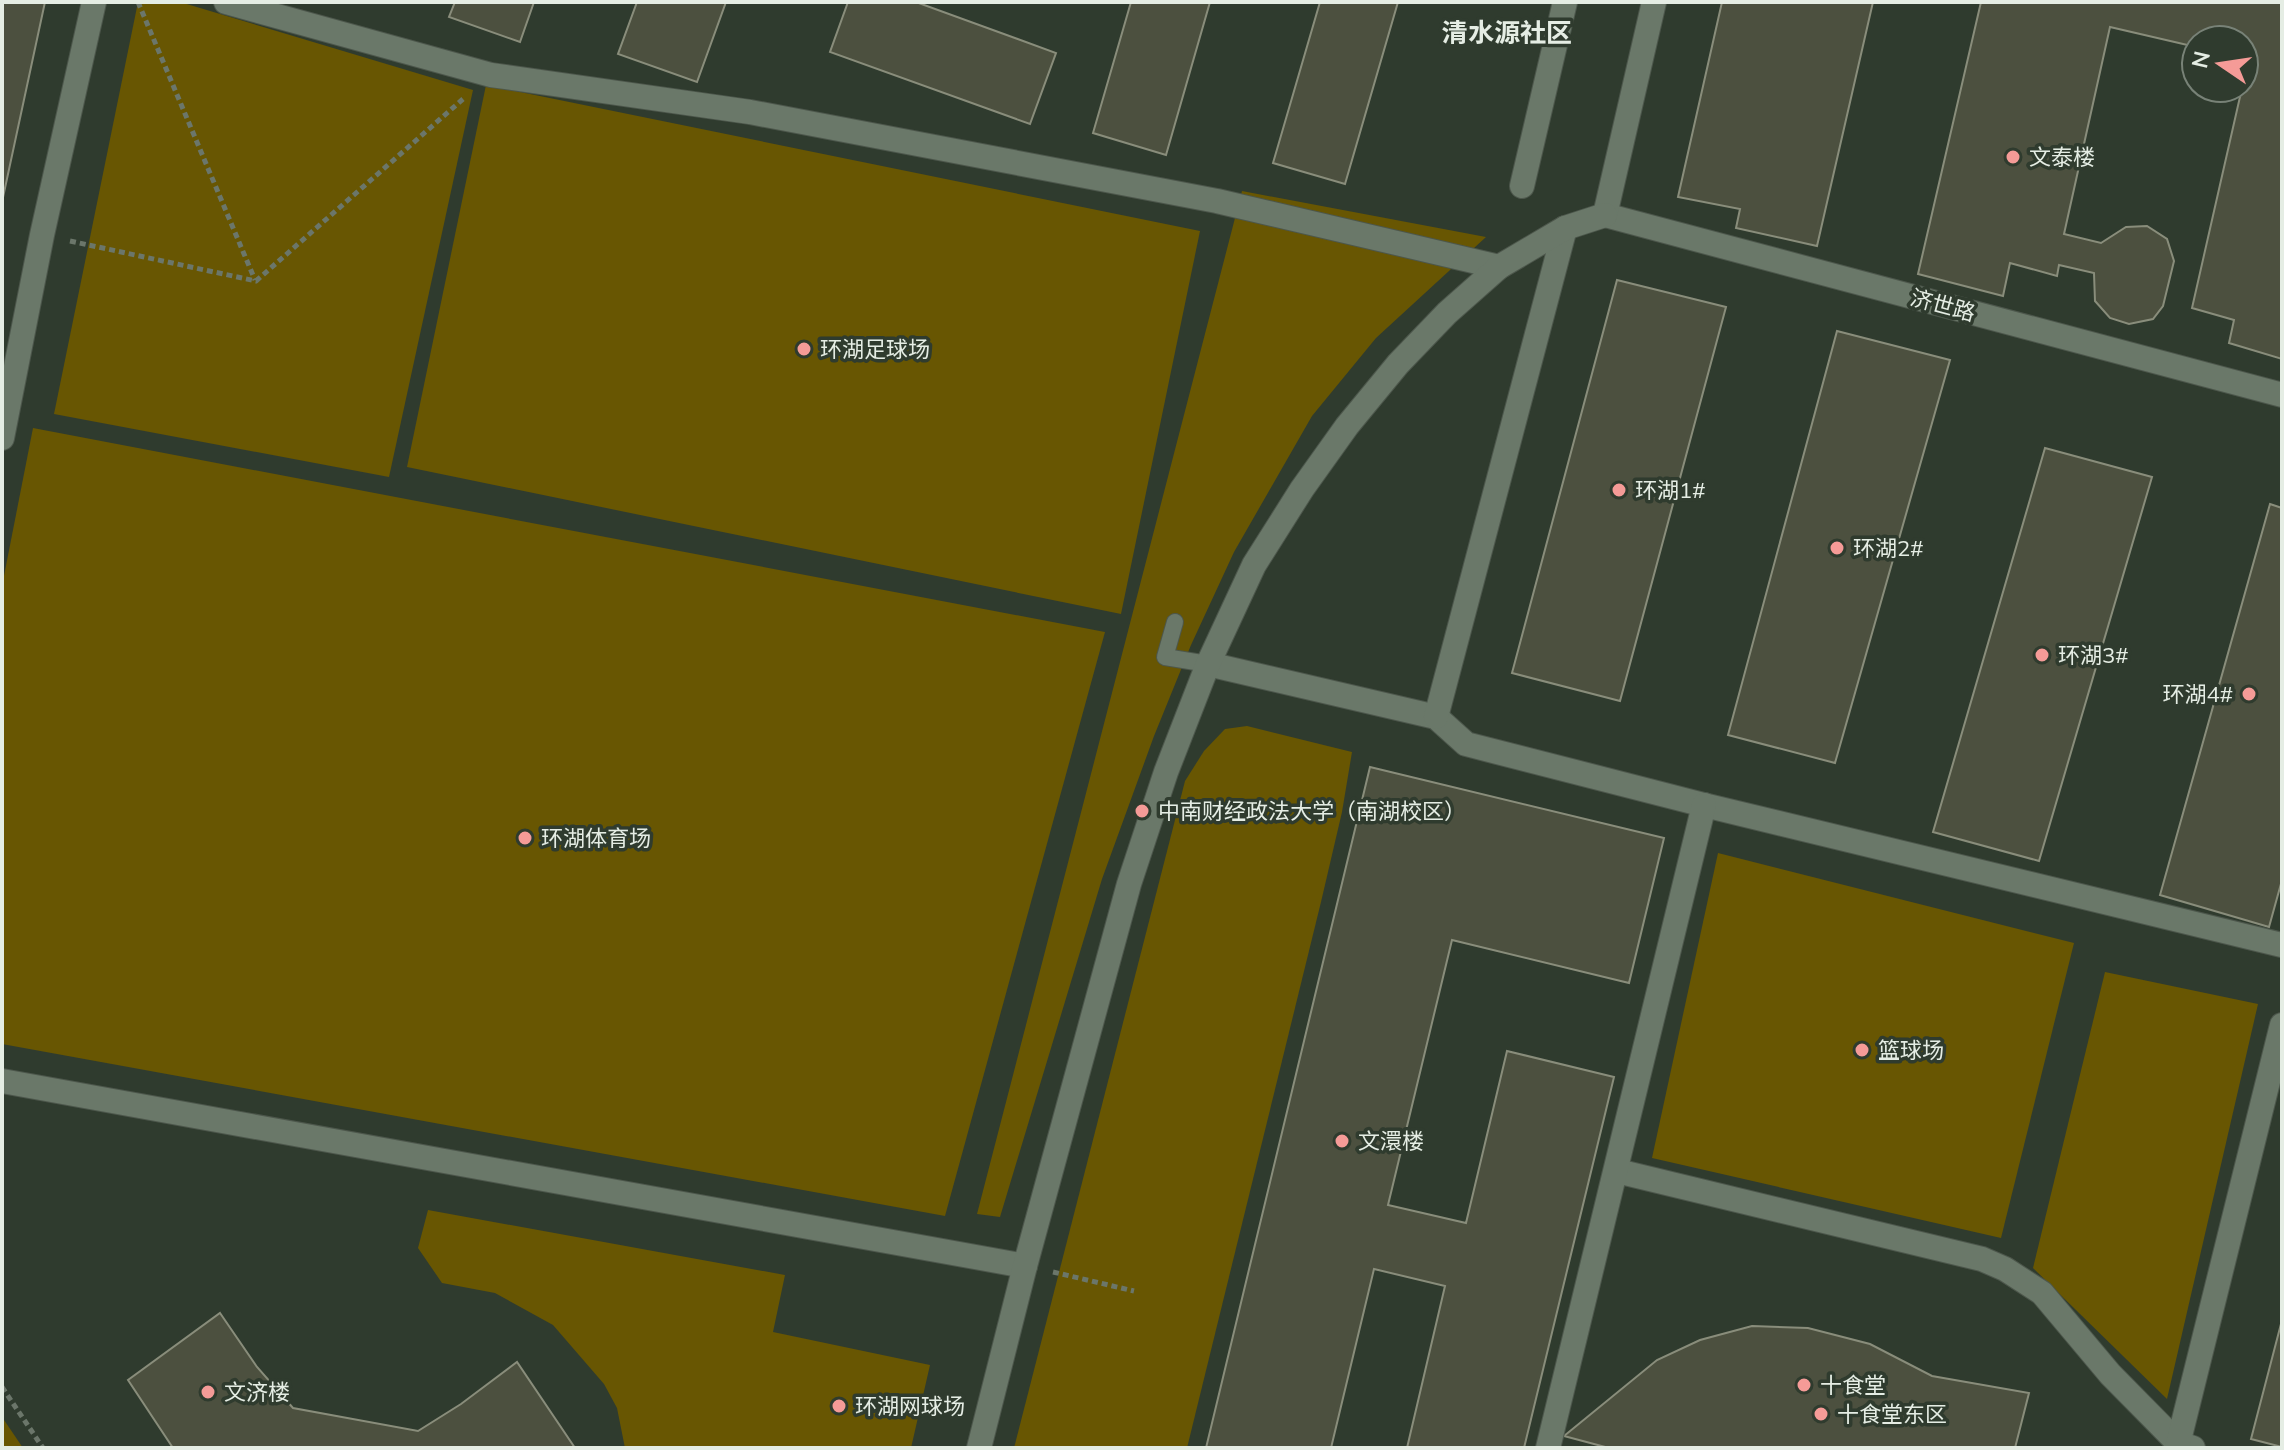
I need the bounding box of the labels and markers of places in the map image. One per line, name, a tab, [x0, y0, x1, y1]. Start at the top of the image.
place label: 文泰楼	[2029, 143, 2095, 171]
marker: 文泰楼	[2004, 148, 2022, 166]
place label: 环湖足球场	[820, 335, 930, 363]
marker: 环湖足球场	[795, 340, 813, 358]
place label: 环湖1#	[1635, 476, 1705, 504]
marker: 环湖1#	[1610, 481, 1628, 499]
place label: 环湖2#	[1853, 534, 1923, 562]
marker: 环湖2#	[1828, 539, 1846, 557]
place label: 环湖3#	[2058, 641, 2128, 669]
marker: 环湖3#	[2033, 646, 2051, 664]
place label: 环湖4#	[2163, 680, 2233, 708]
marker: 环湖4#	[2240, 685, 2258, 703]
place label: 中南财经政法大学（南湖校区）	[1158, 797, 1466, 825]
marker: 中南财经政法大学（南湖校区）	[1133, 802, 1151, 820]
place label: 环湖体育场	[541, 824, 651, 852]
marker: 环湖体育场	[516, 829, 534, 847]
place label: 篮球场	[1878, 1036, 1944, 1064]
marker: 篮球场	[1853, 1041, 1871, 1059]
place label: 文澴楼	[1358, 1127, 1424, 1155]
marker: 文澴楼	[1333, 1132, 1351, 1150]
place label: 十食堂	[1820, 1371, 1886, 1399]
marker: 十食堂	[1795, 1376, 1813, 1394]
place label: 文济楼	[224, 1378, 290, 1406]
marker: 文济楼	[199, 1383, 217, 1401]
place label: 环湖网球场	[855, 1392, 965, 1420]
marker: 环湖网球场	[830, 1397, 848, 1415]
place label: 十食堂东区	[1837, 1400, 1947, 1428]
marker: 十食堂东区	[1812, 1405, 1830, 1423]

